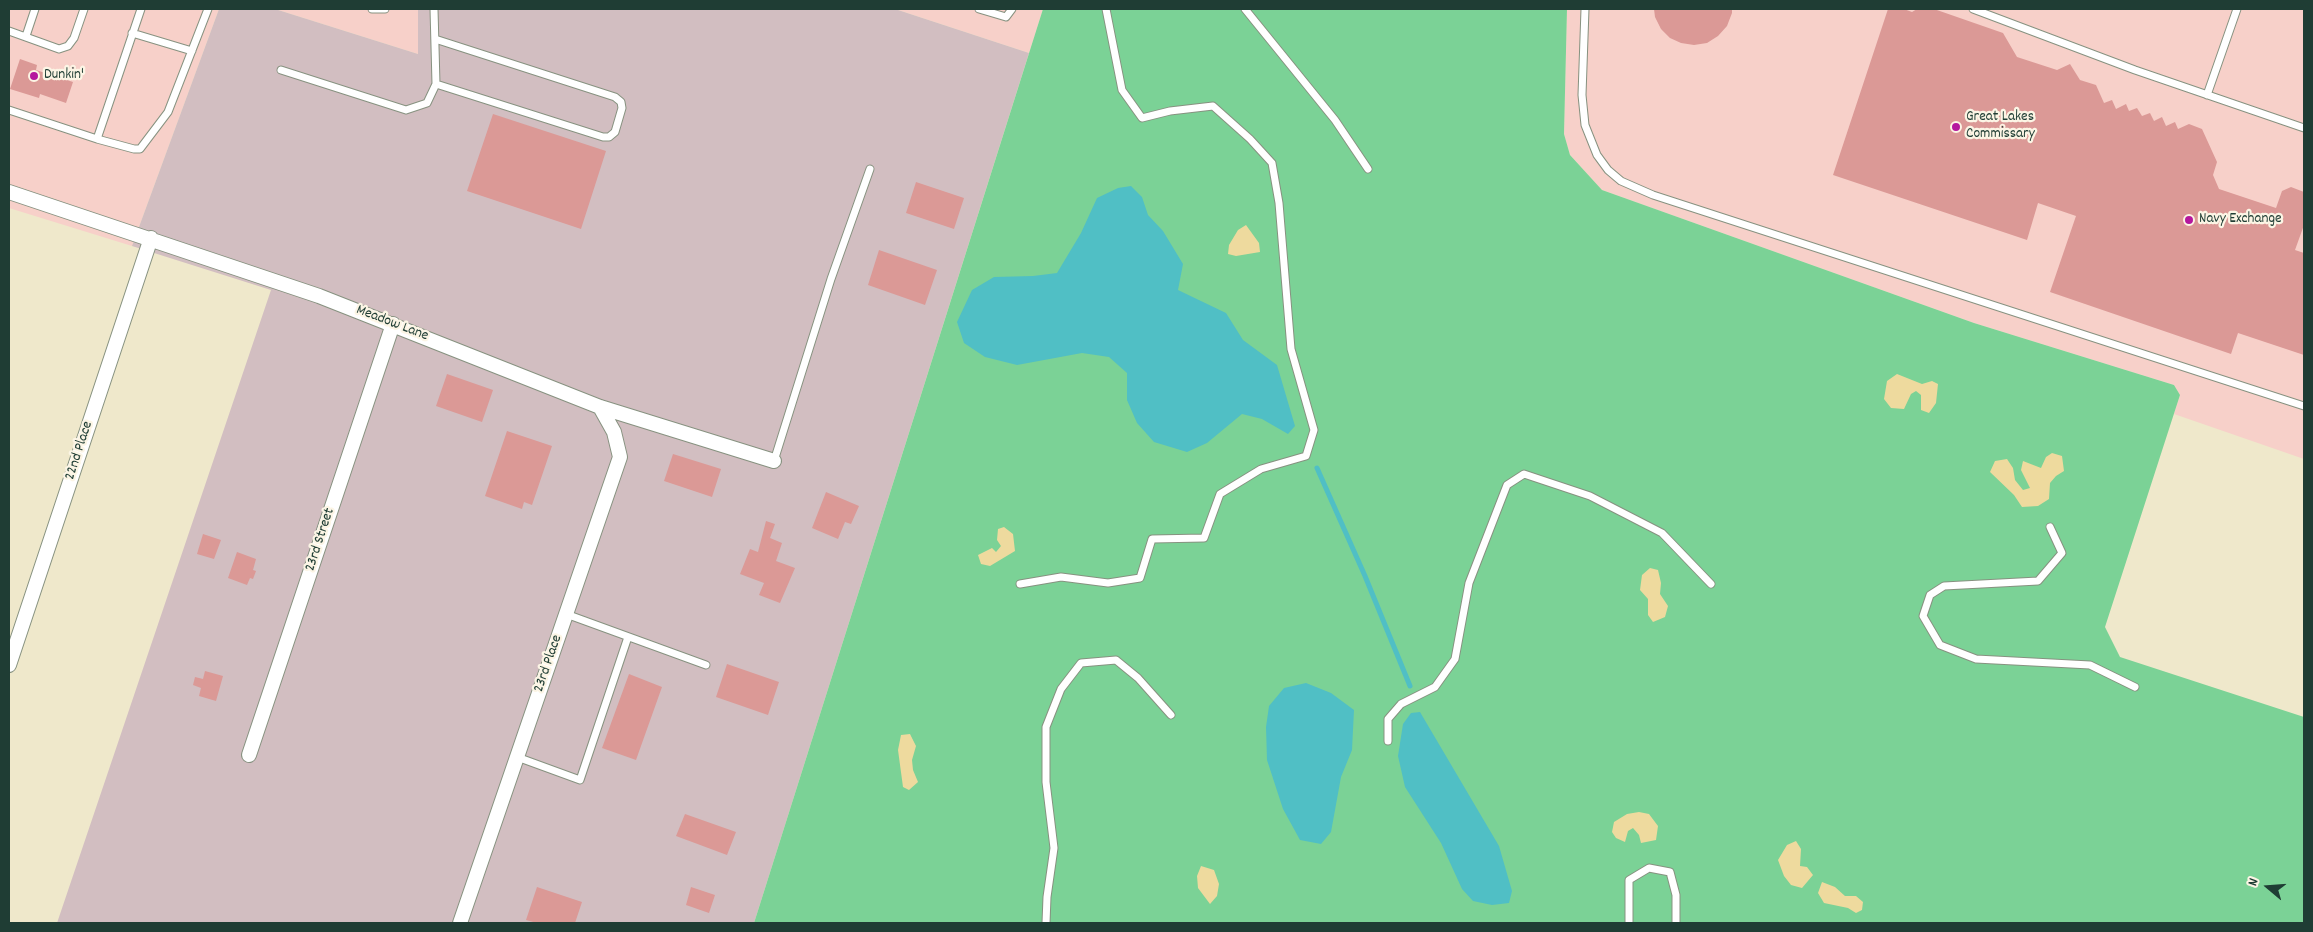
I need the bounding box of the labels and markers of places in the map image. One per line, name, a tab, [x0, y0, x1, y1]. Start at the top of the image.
place label: Dunkin'	[44, 67, 84, 85]
marker: Dunkin'	[28, 70, 40, 82]
place label: Great Lakes Commissary	[1966, 109, 2035, 144]
marker: Great Lakes Commissary	[1950, 121, 1962, 133]
place label: Navy Exchange	[2199, 211, 2282, 229]
marker: Navy Exchange	[2183, 214, 2195, 226]

